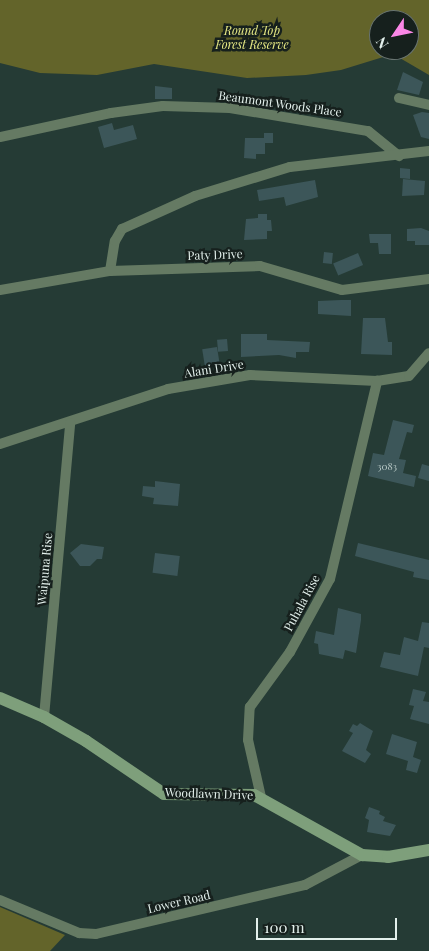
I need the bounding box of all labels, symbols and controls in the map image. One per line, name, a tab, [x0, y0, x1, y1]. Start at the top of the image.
north arrow	[369, 10, 419, 60]
park label: Round Top Forest Reserve	[215, 24, 289, 52]
text: N	[371, 34, 393, 53]
street label: Beaumont Woods Place	[217, 88, 343, 120]
street label: Paty Drive	[187, 247, 243, 263]
street label: Alani Drive	[183, 357, 245, 381]
house number: 3083	[377, 461, 397, 473]
street label: Waipuna Rise	[35, 532, 55, 606]
street label: Puhala Rise	[281, 572, 323, 634]
street label: Woodlawn Drive	[165, 785, 253, 803]
street label: Lower Road	[146, 888, 212, 916]
scale bar	[259, 908, 400, 940]
text: 100 m	[264, 917, 305, 937]

